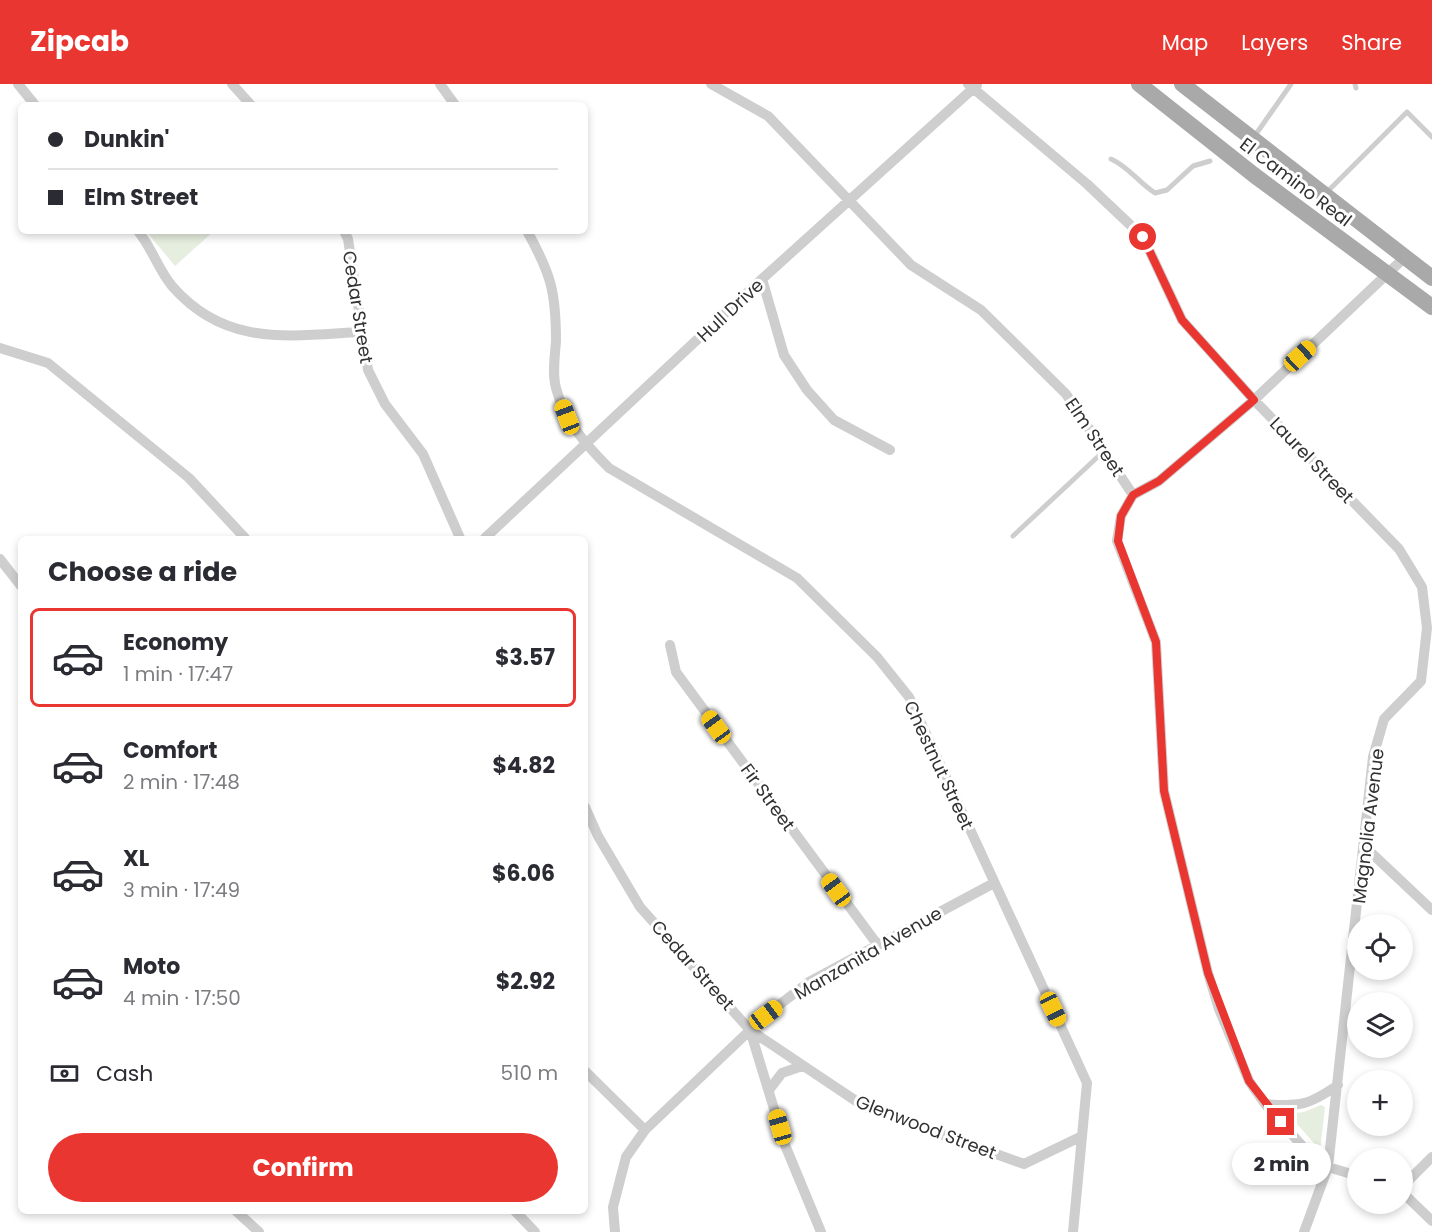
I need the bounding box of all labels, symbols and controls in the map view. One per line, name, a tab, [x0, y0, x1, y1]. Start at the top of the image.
text: Zipcab	[30, 22, 129, 61]
text: Map	[1162, 28, 1208, 57]
text: Layers	[1241, 28, 1308, 57]
text: Share	[1341, 28, 1402, 57]
text: Dunkin'	[84, 124, 169, 155]
street label: El Camino Real	[1235, 132, 1357, 232]
text: Elm Street	[84, 182, 198, 213]
route start	[1129, 223, 1156, 250]
street label: Cedar Street	[337, 249, 379, 365]
street label: Hull Drive	[691, 273, 769, 347]
car	[1281, 337, 1319, 375]
street label: Elm Street	[1060, 393, 1130, 481]
car	[552, 397, 582, 437]
street label: Laurel Street	[1264, 411, 1360, 509]
text: Choose a ride	[48, 553, 237, 590]
text: Economy	[123, 627, 228, 658]
icon: car	[51, 631, 105, 685]
text: $3.57	[495, 642, 555, 673]
text: 1 min · 17:47	[123, 660, 233, 688]
street label: Chestnut Street	[898, 696, 980, 834]
car	[698, 707, 734, 747]
text: Comfort	[123, 735, 217, 766]
icon: car	[51, 739, 105, 793]
street label: Magnolia Avenue	[1346, 747, 1390, 905]
text: $4.82	[493, 750, 555, 781]
street label: Fir Street	[735, 758, 801, 836]
text: 2 min · 17:48	[123, 768, 240, 796]
text: XL	[123, 843, 149, 874]
icon: car	[51, 847, 105, 901]
text: $6.06	[492, 858, 555, 889]
car	[818, 870, 854, 910]
text: 3 min · 17:49	[123, 876, 240, 904]
street label: Manzanita Avenue	[790, 901, 946, 1005]
street label: Cedar Street	[646, 914, 740, 1016]
map controls	[1347, 914, 1413, 1214]
button: locate	[1347, 914, 1413, 980]
text: Moto	[123, 951, 180, 982]
icon: car	[51, 955, 105, 1009]
text: $2.92	[496, 966, 555, 997]
text: 4 min · 17:50	[123, 984, 241, 1012]
car	[1037, 989, 1069, 1029]
button: layers	[1347, 992, 1413, 1058]
car	[746, 997, 786, 1033]
icon: cash	[48, 1057, 81, 1090]
text: Cash	[96, 1058, 153, 1089]
text: 510 m	[501, 1059, 558, 1087]
button: +	[1347, 1070, 1413, 1136]
street label: Glenwood Street	[852, 1089, 1000, 1165]
car	[766, 1107, 794, 1147]
route end	[1267, 1108, 1294, 1135]
button: Confirm	[48, 1133, 558, 1202]
callout: 2 min	[1232, 1143, 1330, 1185]
button: −	[1347, 1148, 1413, 1214]
text: 2 min	[1253, 1150, 1310, 1178]

